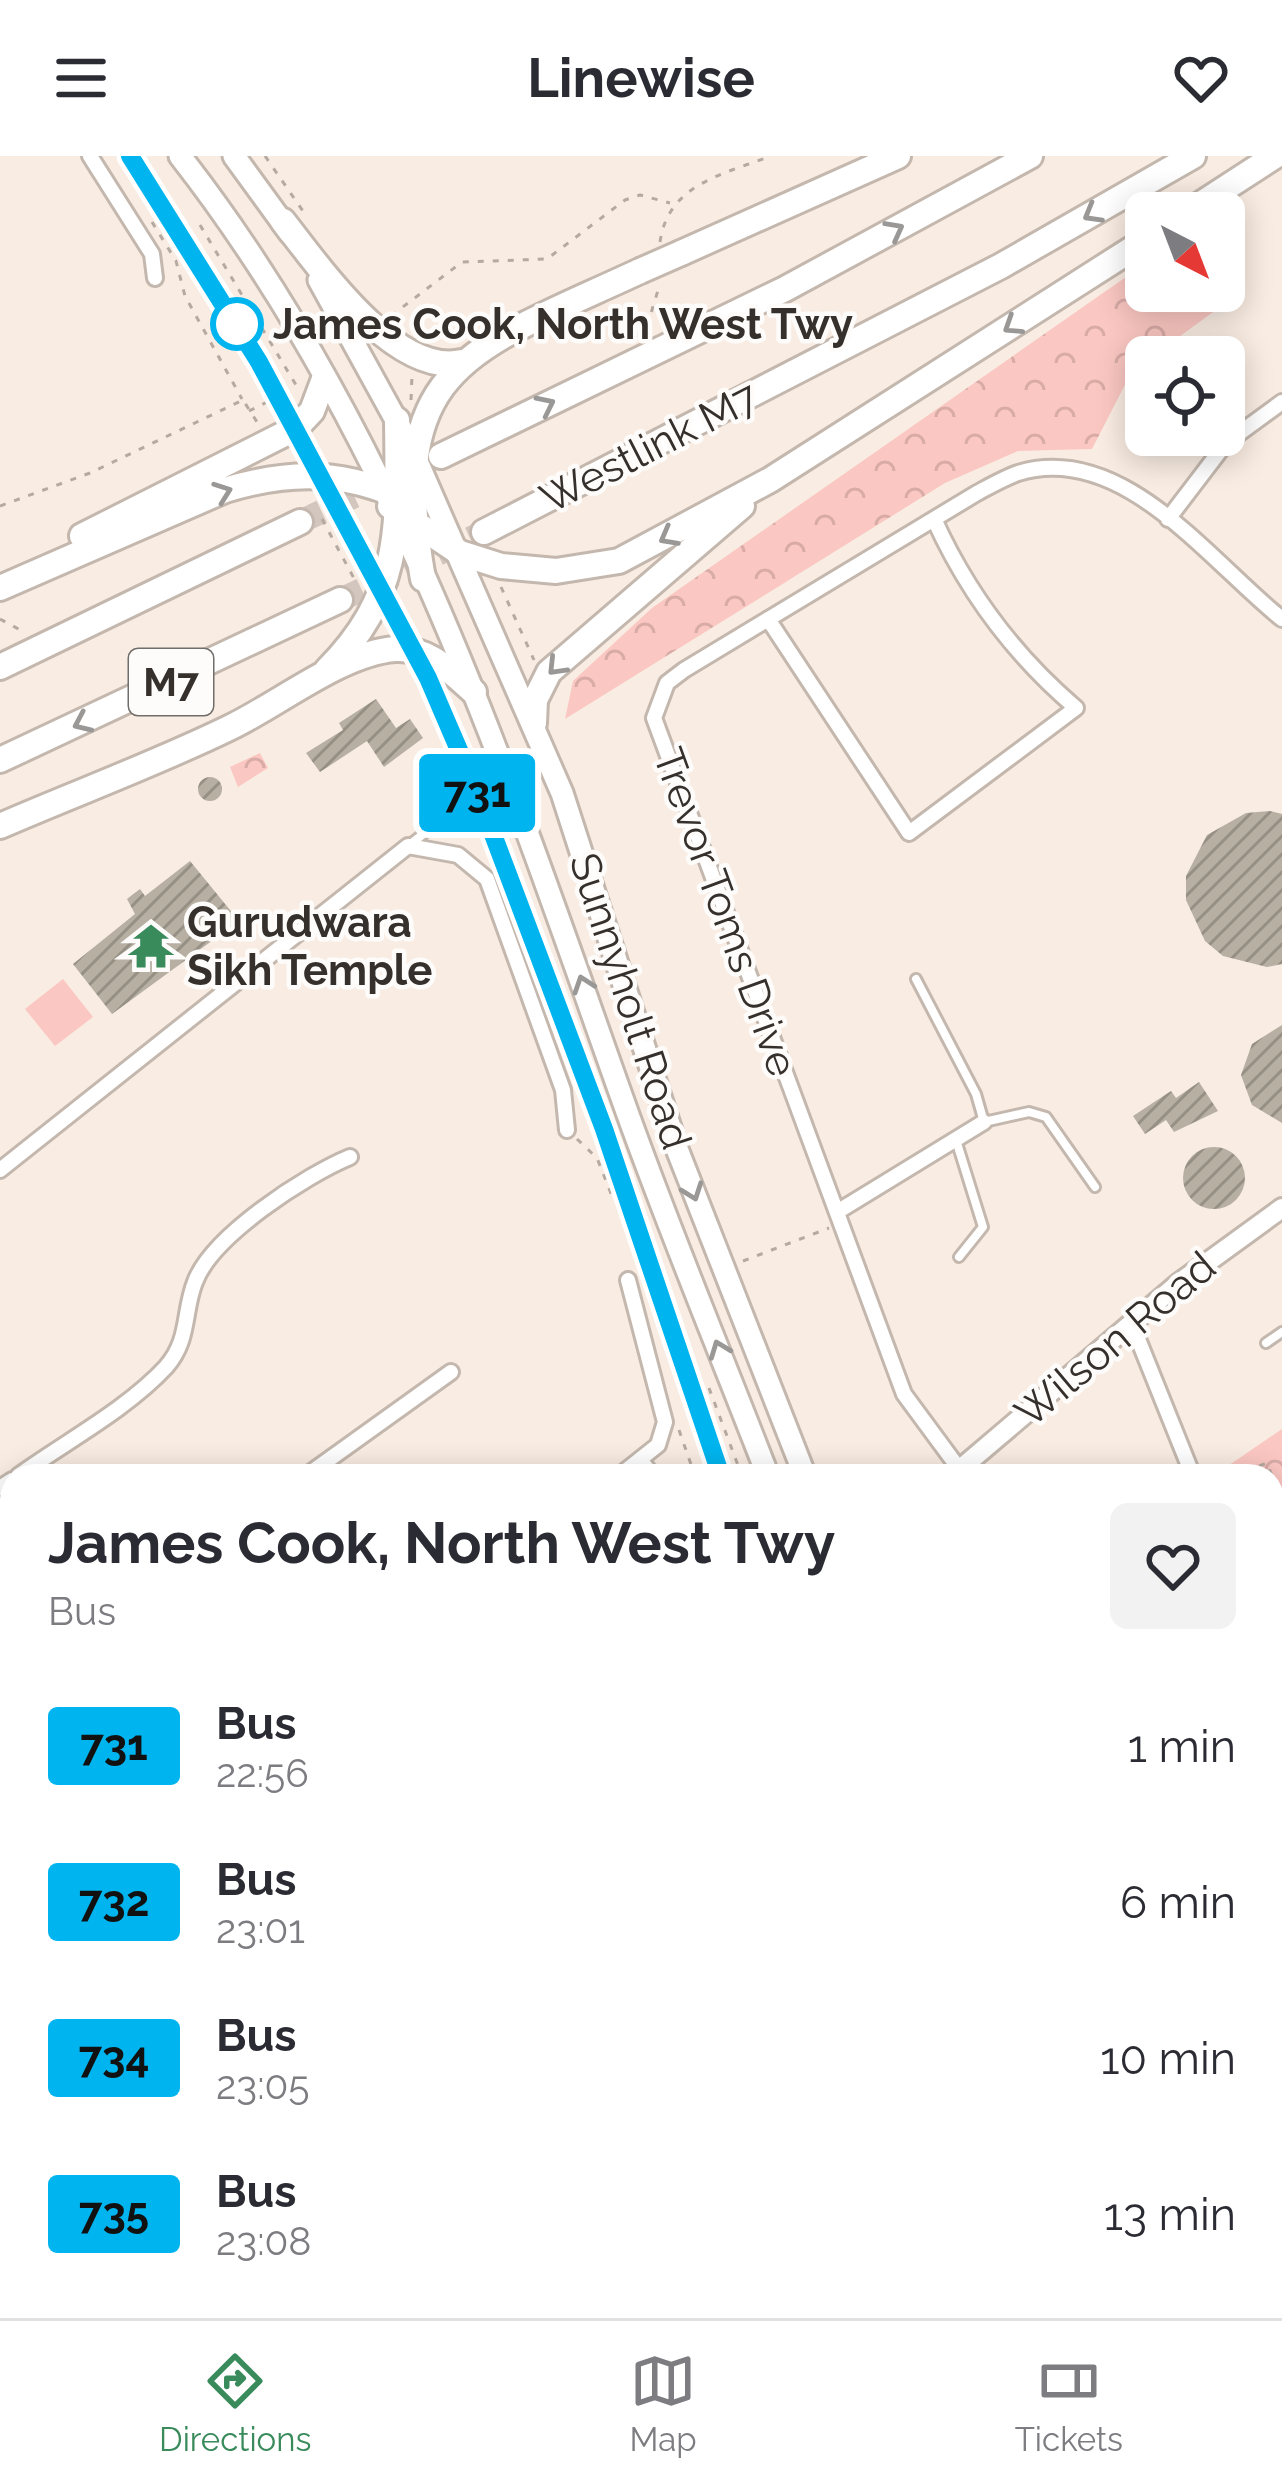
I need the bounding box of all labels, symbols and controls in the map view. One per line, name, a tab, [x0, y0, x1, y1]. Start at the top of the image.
icon: menu	[48, 45, 114, 111]
icon: heart	[1168, 45, 1234, 111]
text: Linewise	[527, 46, 755, 110]
north arrow	[1125, 192, 1245, 312]
map controls	[1125, 192, 1245, 456]
one-way arrow	[1083, 200, 1104, 223]
one-way arrow	[882, 221, 903, 244]
marker: James Cook, North West Twy	[212, 299, 262, 349]
place label: James Cook, North West Twy	[273, 300, 853, 349]
one-way arrow	[1004, 312, 1026, 334]
button: locate	[1125, 336, 1245, 456]
street label: Westlink M7	[532, 371, 767, 523]
one-way arrow	[534, 395, 555, 419]
one-way arrow	[211, 481, 232, 506]
one-way arrow	[659, 522, 681, 545]
road number: M7	[129, 649, 213, 715]
one-way arrow	[549, 653, 571, 675]
one-way arrow	[73, 709, 95, 732]
street label: Trevor Toms Drive	[643, 741, 808, 1083]
line badge: 731	[408, 754, 546, 832]
text: 731	[443, 768, 511, 817]
street label: Sunnyholt Road	[560, 847, 701, 1155]
place label: Gurudwara Sikh Temple	[187, 898, 432, 995]
temple icon: Gurudwara Sikh Temple	[126, 921, 176, 971]
one-way arrow	[573, 975, 597, 996]
one-way arrow	[679, 1180, 703, 1201]
street label: Wilson Road	[1005, 1242, 1225, 1437]
one-way arrow	[709, 1340, 734, 1361]
button: heart	[1110, 1503, 1236, 1629]
text: James Cook, North West Twy	[48, 1509, 835, 1576]
text: Bus	[48, 1588, 116, 1634]
text: Bus	[216, 1697, 297, 1750]
text: 1 min	[1128, 1720, 1236, 1773]
text: 731	[80, 1721, 148, 1770]
text: 22:56	[216, 1750, 309, 1796]
text: Bus	[216, 1853, 297, 1906]
text: 6 min	[1120, 1876, 1236, 1929]
text: 732	[79, 1877, 149, 1926]
text: 23:01	[216, 1906, 305, 1952]
text: Bus	[216, 2009, 297, 2062]
text: 10 min	[1100, 2032, 1236, 2085]
text: 734	[79, 2033, 149, 2082]
text: 23:05	[216, 2062, 310, 2108]
text: Bus	[216, 2165, 297, 2218]
text: 13 min	[1104, 2188, 1236, 2241]
text: 735	[79, 2189, 149, 2238]
text: 23:08	[216, 2218, 311, 2264]
tab: Directions	[159, 2348, 311, 2459]
tab: Map	[630, 2348, 697, 2459]
tab: Tickets	[1015, 2348, 1123, 2459]

